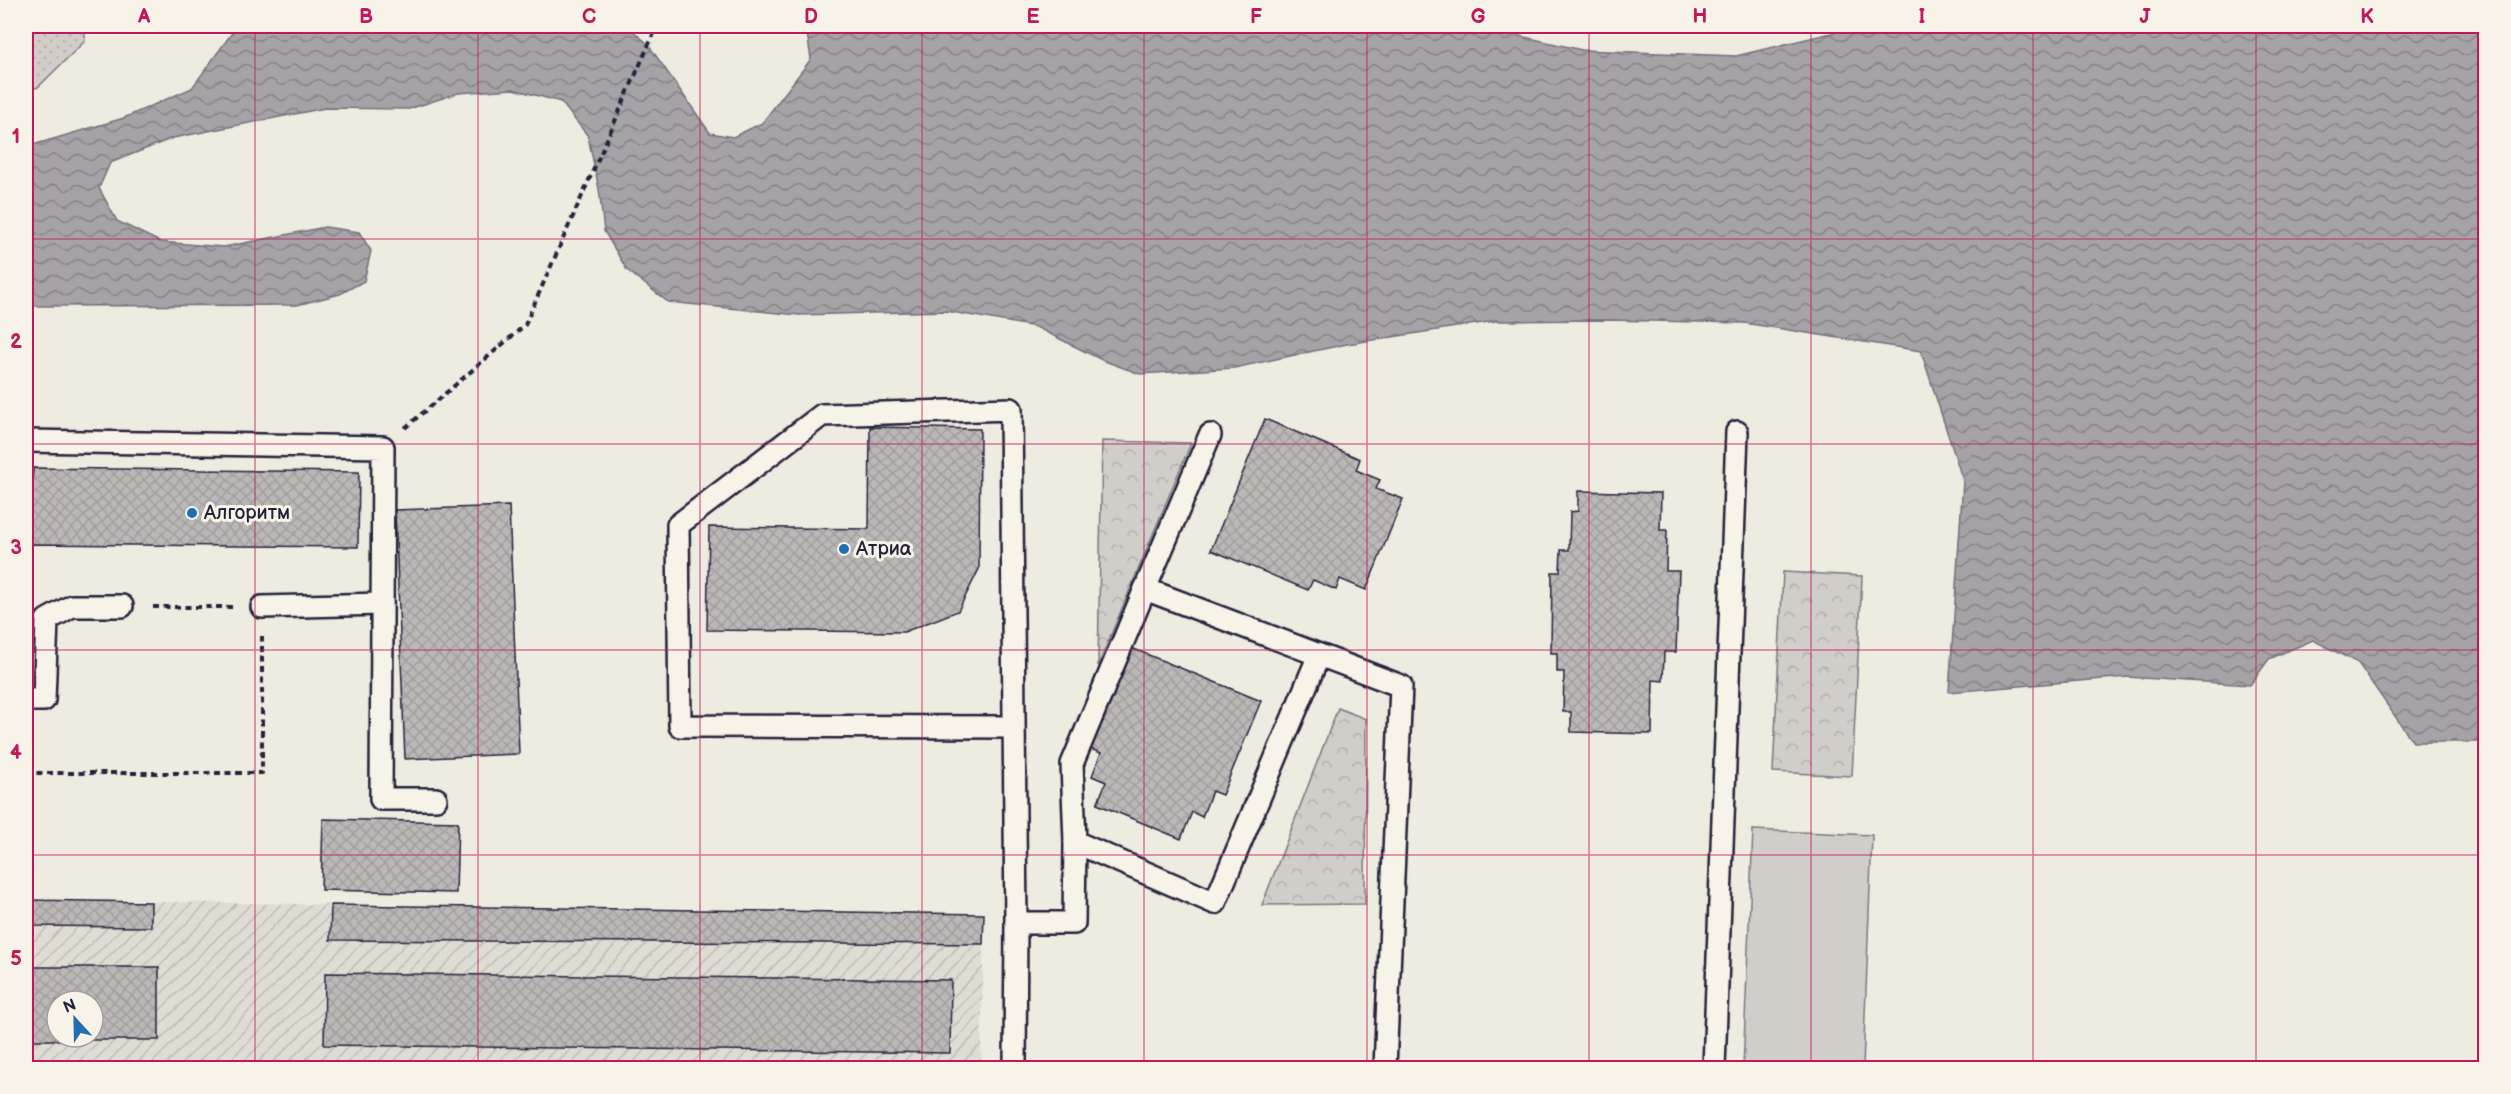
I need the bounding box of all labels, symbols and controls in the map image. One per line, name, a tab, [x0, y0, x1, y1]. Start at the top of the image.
text: A	[137, 5, 151, 29]
text: B	[359, 5, 373, 29]
text: C	[582, 5, 596, 29]
text: D	[804, 5, 818, 29]
text: E	[1027, 5, 1040, 29]
text: F	[1250, 5, 1262, 29]
text: G	[1471, 5, 1486, 29]
text: H	[1693, 5, 1707, 29]
text: I	[1919, 5, 1925, 29]
text: J	[2140, 5, 2152, 29]
text: K	[2360, 5, 2374, 29]
text: 1	[12, 125, 20, 149]
text: 2	[10, 330, 22, 354]
place label: Алгоритм	[203, 501, 290, 525]
marker: Алгоритм	[185, 506, 199, 520]
text: 3	[10, 536, 22, 560]
place label: Атриа	[855, 537, 912, 561]
marker: Атриа	[837, 542, 851, 556]
text: 4	[10, 741, 22, 765]
text: 5	[10, 947, 22, 971]
north arrow	[45, 989, 105, 1049]
text: N	[61, 995, 79, 1018]

